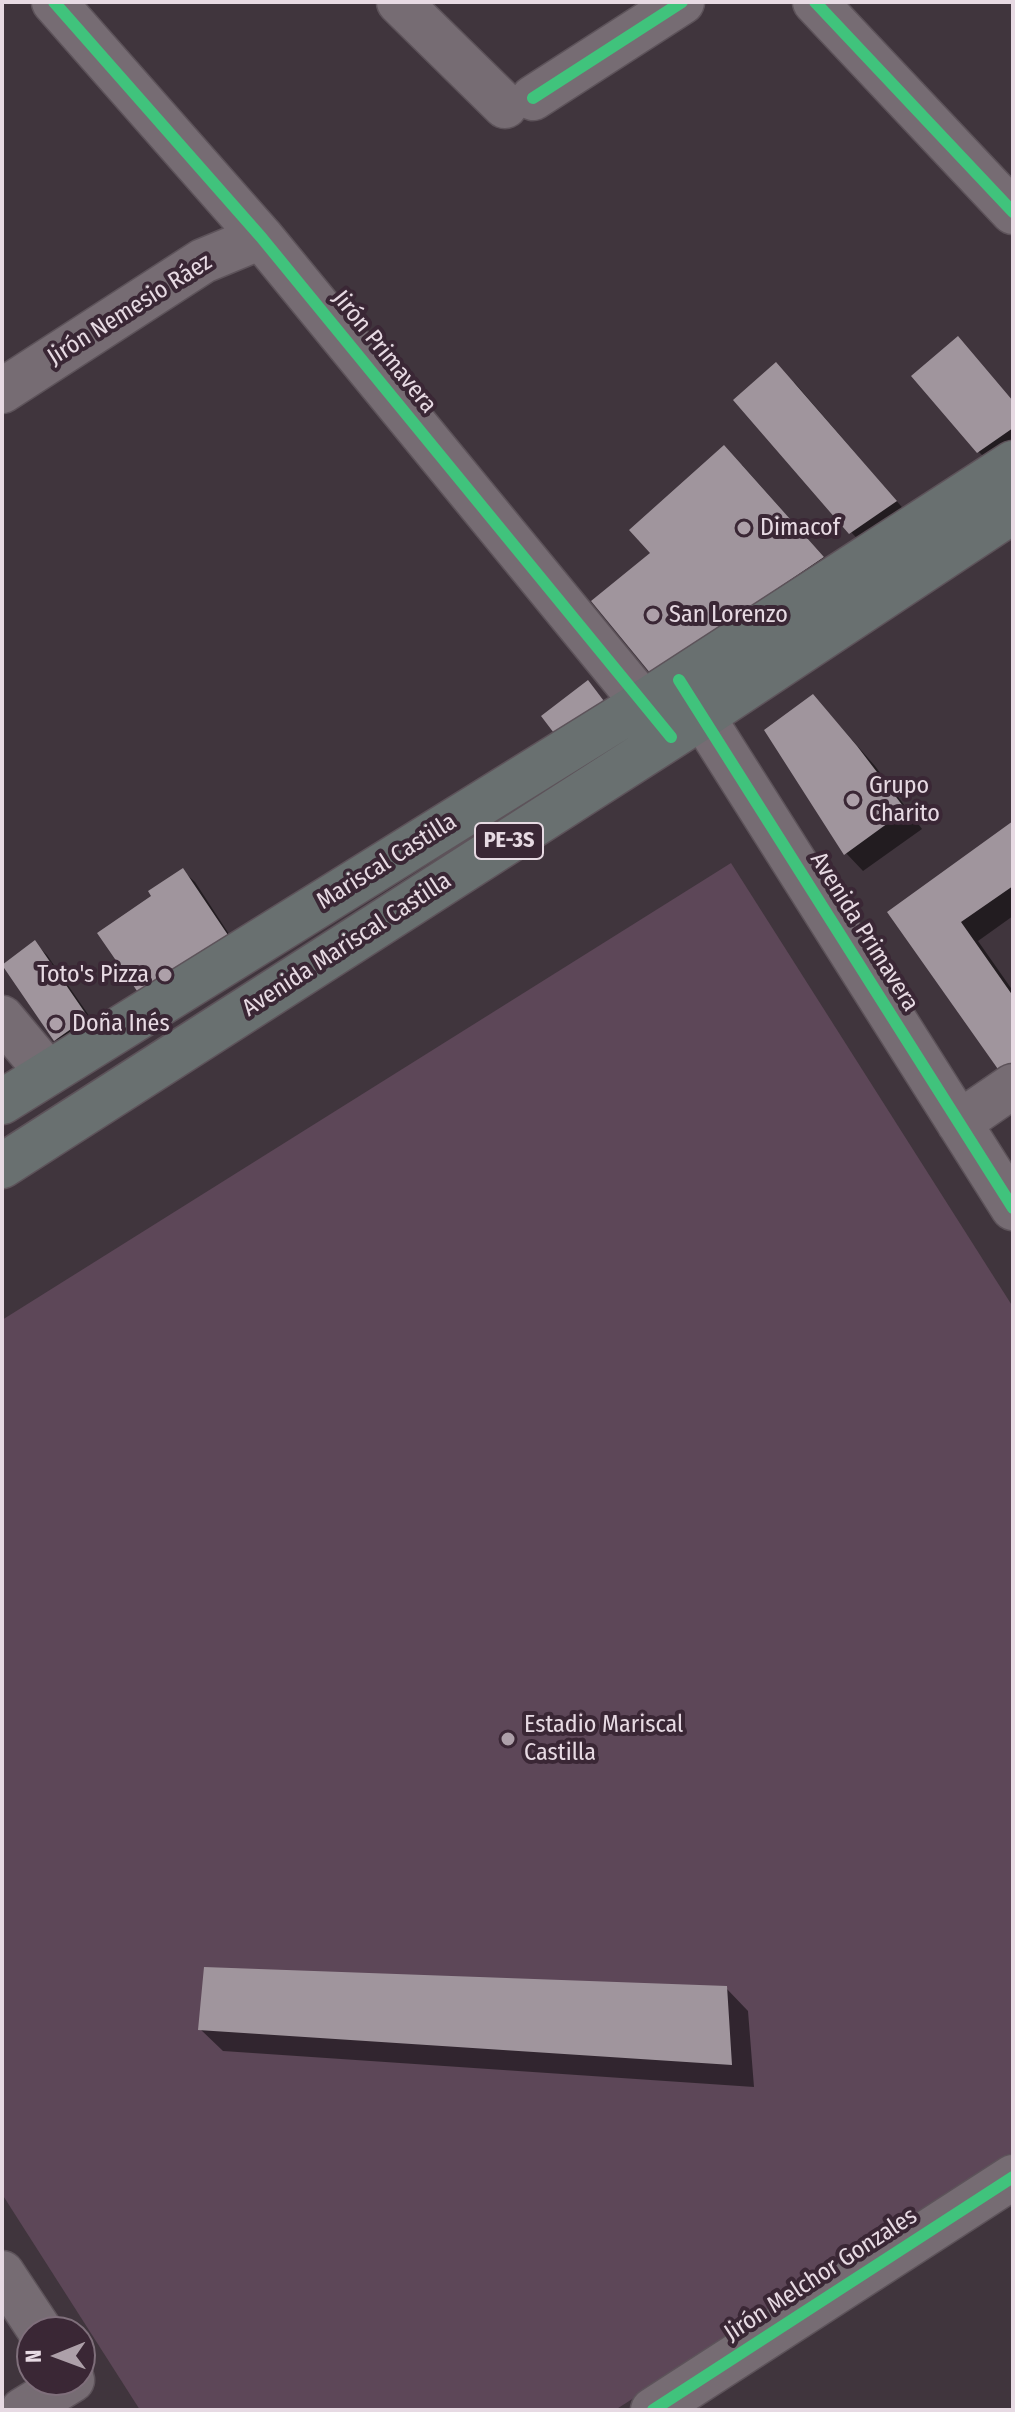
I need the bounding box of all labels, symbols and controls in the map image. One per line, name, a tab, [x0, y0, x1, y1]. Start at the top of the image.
street label: Jirón Nemesio Ráez	[43, 248, 217, 372]
street label: Jirón Primavera	[326, 285, 442, 419]
place label: Dimacof	[760, 514, 840, 542]
marker: Dimacof	[735, 519, 753, 537]
place label: San Lorenzo	[669, 601, 788, 629]
marker: San Lorenzo	[644, 606, 662, 624]
place label: Grupo Charito	[869, 772, 940, 828]
marker: Grupo Charito	[844, 791, 862, 809]
street label: Mariscal Castilla	[312, 808, 462, 916]
road number: PE-3S	[475, 823, 543, 859]
street label: Avenida Primavera	[804, 847, 924, 1017]
street label: Avenida Mariscal Castilla	[237, 867, 457, 1023]
place label: Toto's Pizza	[37, 961, 149, 989]
marker: Toto's Pizza	[156, 966, 174, 984]
place label: Doña Inés	[72, 1010, 170, 1038]
marker: Doña Inés	[47, 1015, 65, 1033]
place label: Estadio Mariscal Castilla	[524, 1711, 683, 1767]
marker: Estadio Mariscal Castilla	[499, 1730, 517, 1748]
street label: Jirón Melchor Gonzales	[719, 2202, 923, 2348]
north arrow	[16, 2316, 96, 2396]
text: N	[20, 2350, 47, 2363]

